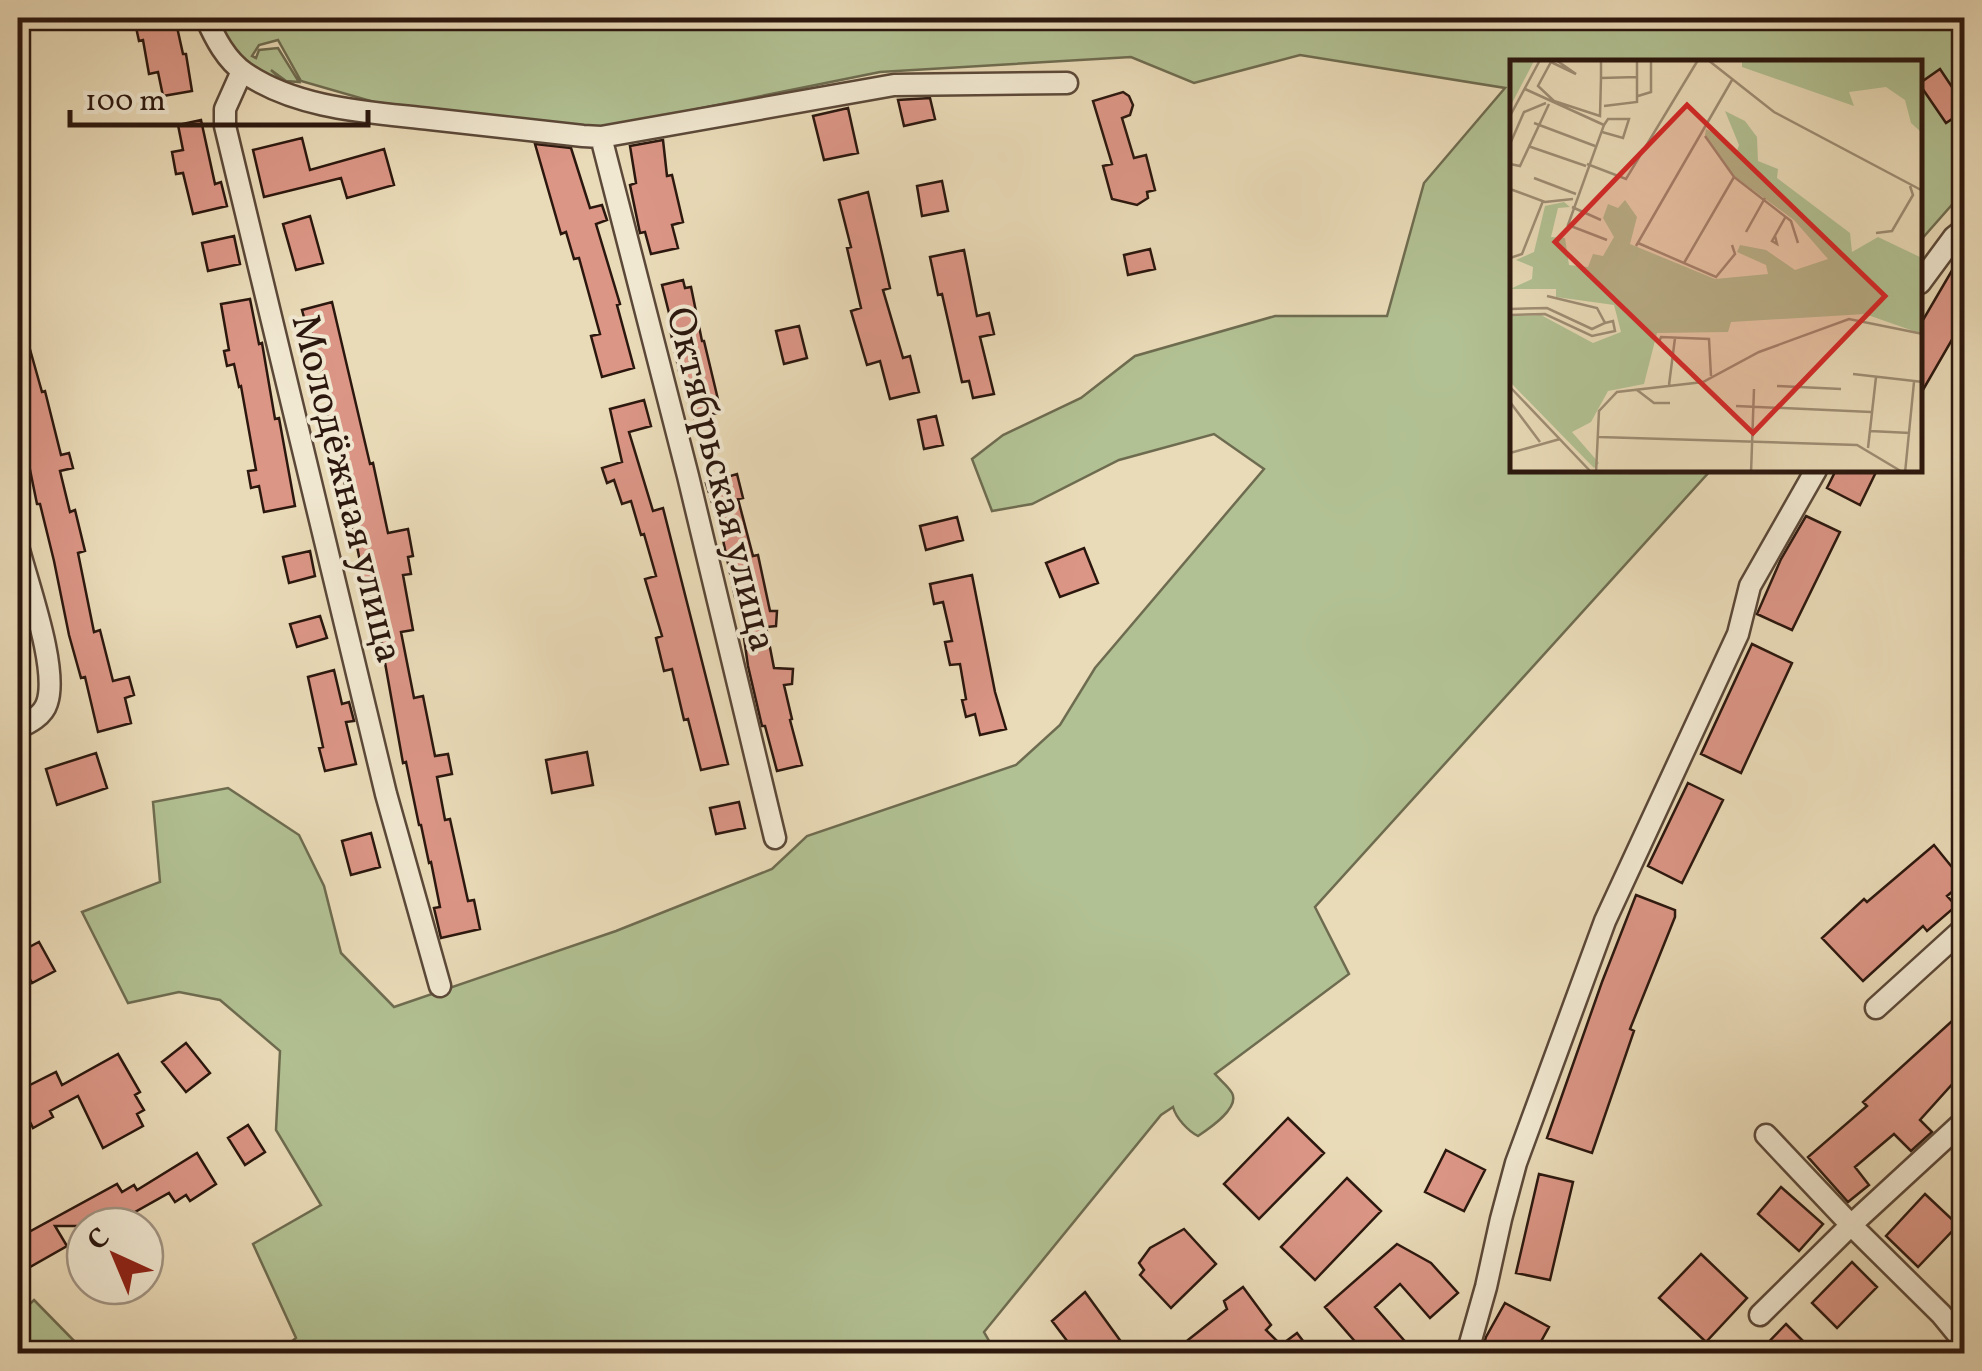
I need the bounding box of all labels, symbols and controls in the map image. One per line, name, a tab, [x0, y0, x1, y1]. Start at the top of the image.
inset map	[1510, 60, 1922, 472]
scale bar	[70, 65, 368, 127]
text: 100 m	[85, 81, 166, 123]
street label: Октябрьская улица	[649, 302, 789, 658]
street label: Молодёжная улица	[275, 309, 416, 669]
north arrow	[65, 1206, 165, 1306]
text: С	[79, 1220, 119, 1260]

